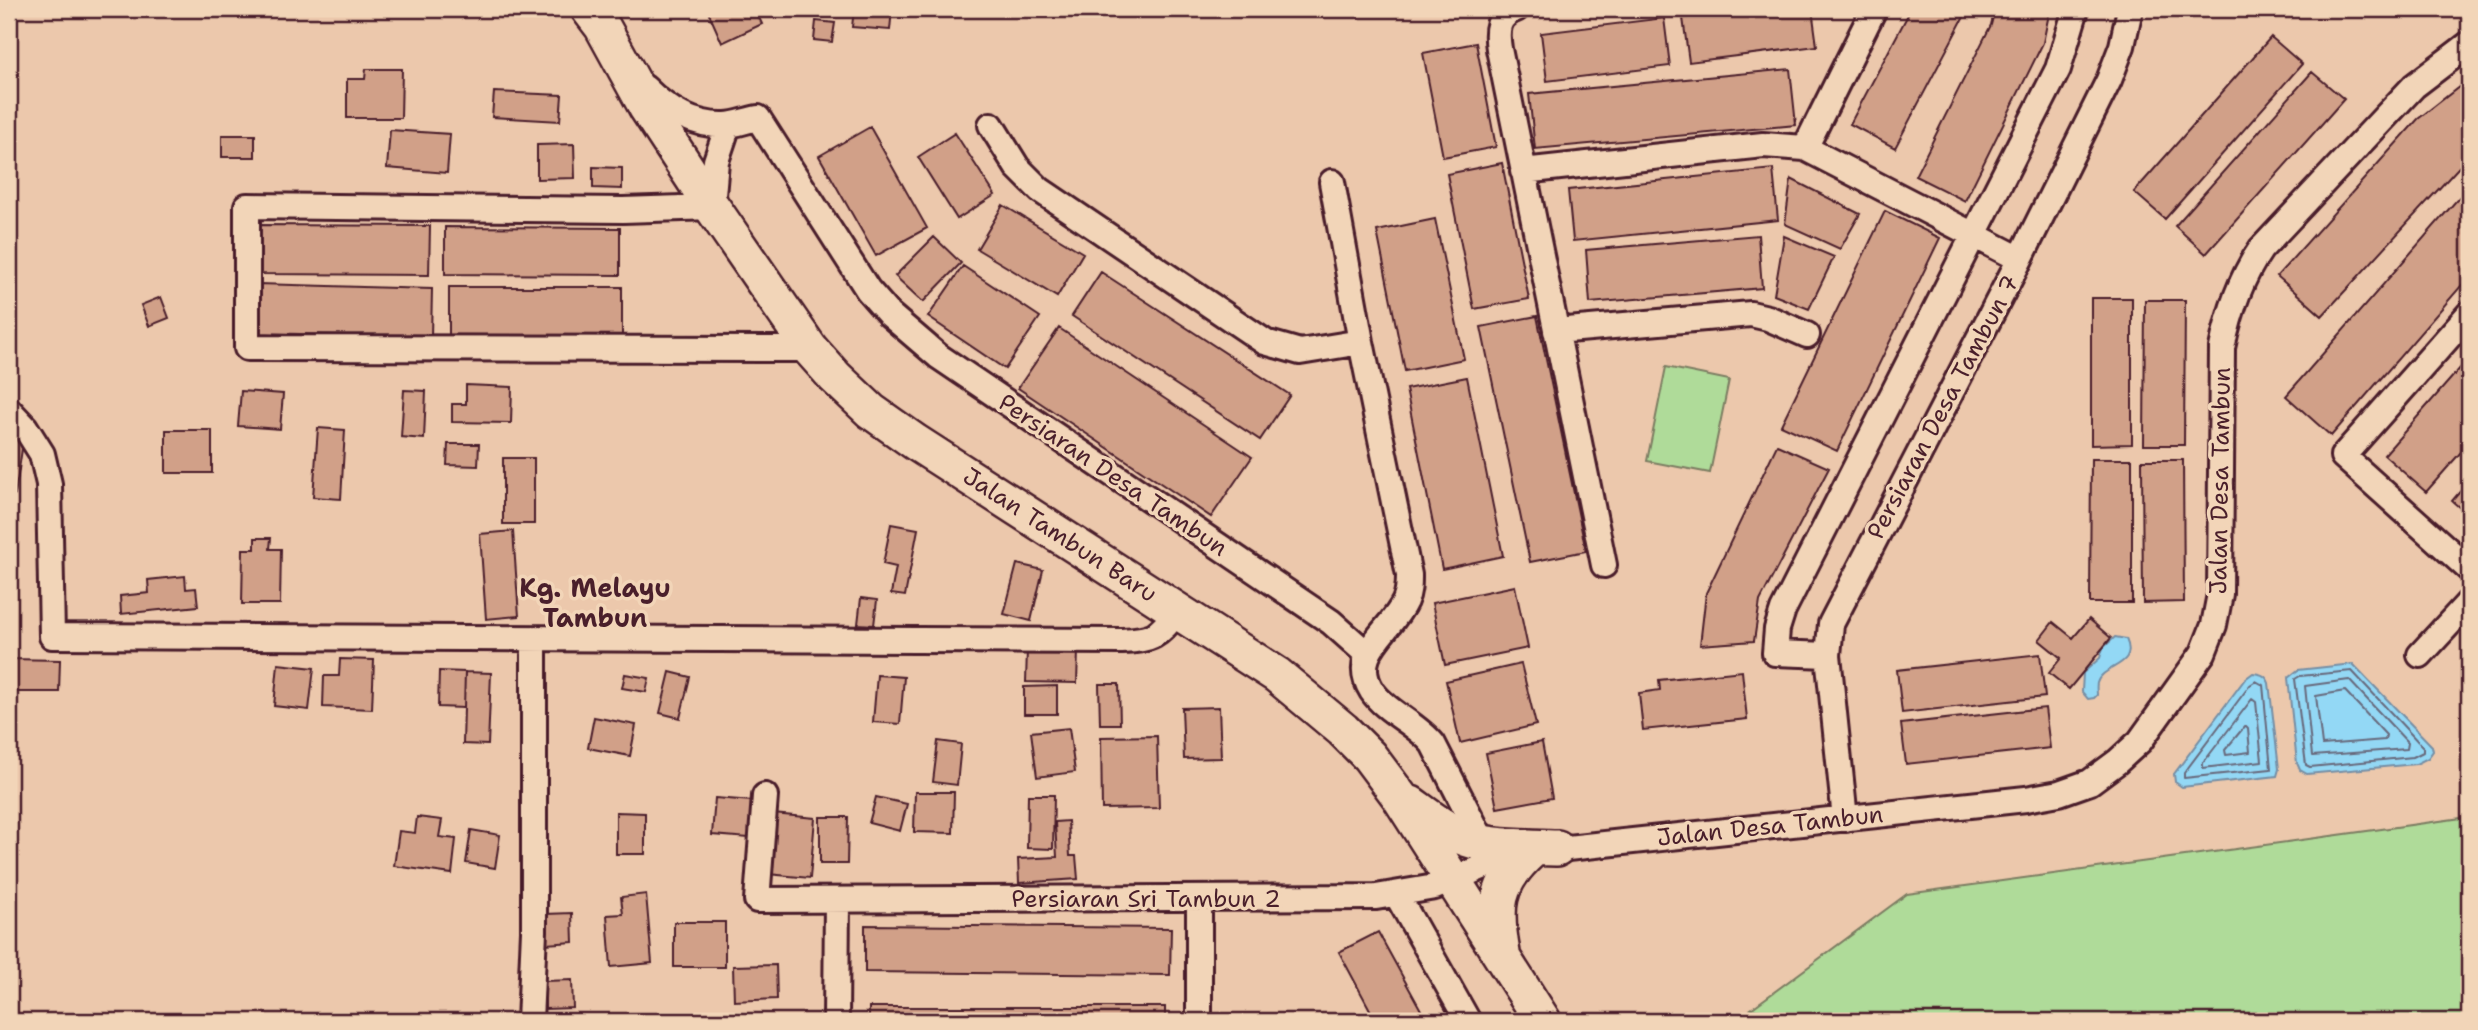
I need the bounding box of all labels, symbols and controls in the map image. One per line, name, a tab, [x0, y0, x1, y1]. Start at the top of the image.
street label: Persiaran Desa Tambun 7	[1860, 269, 2026, 545]
street label: Jalan Desa Tambun	[2202, 367, 2238, 595]
street label: Persiaran Desa Tambun	[992, 386, 1234, 564]
street label: Jalan Tambun Baru	[957, 460, 1163, 610]
district label: Kg. Melayu Tambun	[519, 570, 671, 635]
street label: Jalan Desa Tambun	[1655, 798, 1885, 854]
street label: Persiaran Sri Tambun 2	[1011, 883, 1281, 915]

